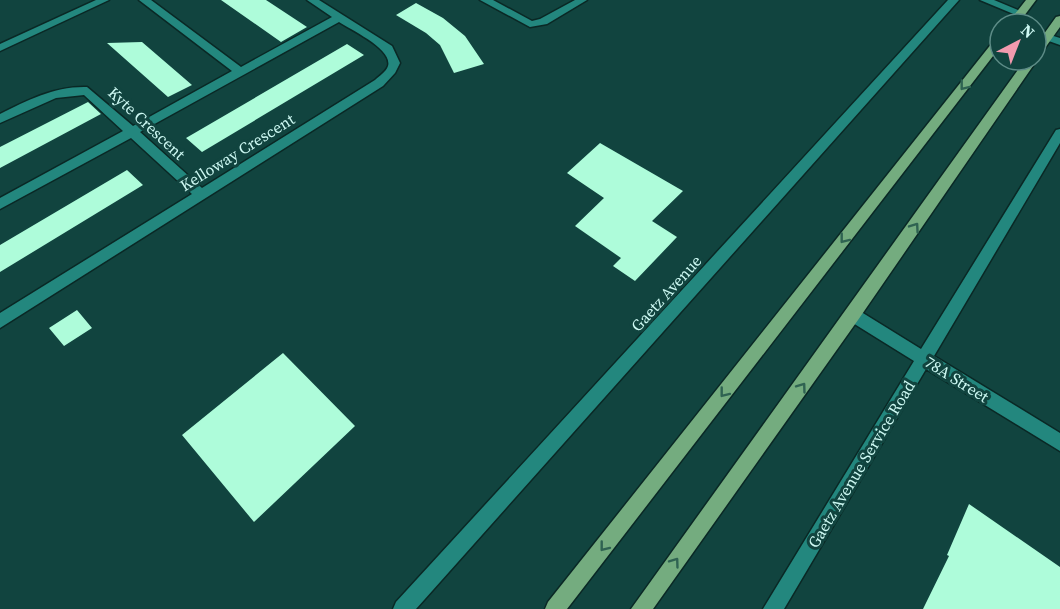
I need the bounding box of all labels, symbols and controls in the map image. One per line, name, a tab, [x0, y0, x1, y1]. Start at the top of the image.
north arrow	[988, 12, 1048, 72]
text: N	[1016, 19, 1040, 43]
one-way arrow	[960, 79, 971, 90]
street label: Kyte Crescent	[104, 82, 191, 165]
street label: Kelloway Crescent	[176, 108, 299, 196]
one-way arrow	[908, 223, 919, 234]
one-way arrow	[840, 233, 851, 244]
street label: Gaetz Avenue	[626, 250, 706, 336]
street label: 78A Street	[921, 351, 994, 408]
street label: Gaetz Avenue Service Road	[802, 376, 920, 552]
one-way arrow	[795, 382, 806, 393]
one-way arrow	[720, 386, 731, 397]
one-way arrow	[600, 540, 611, 551]
one-way arrow	[668, 557, 679, 568]

